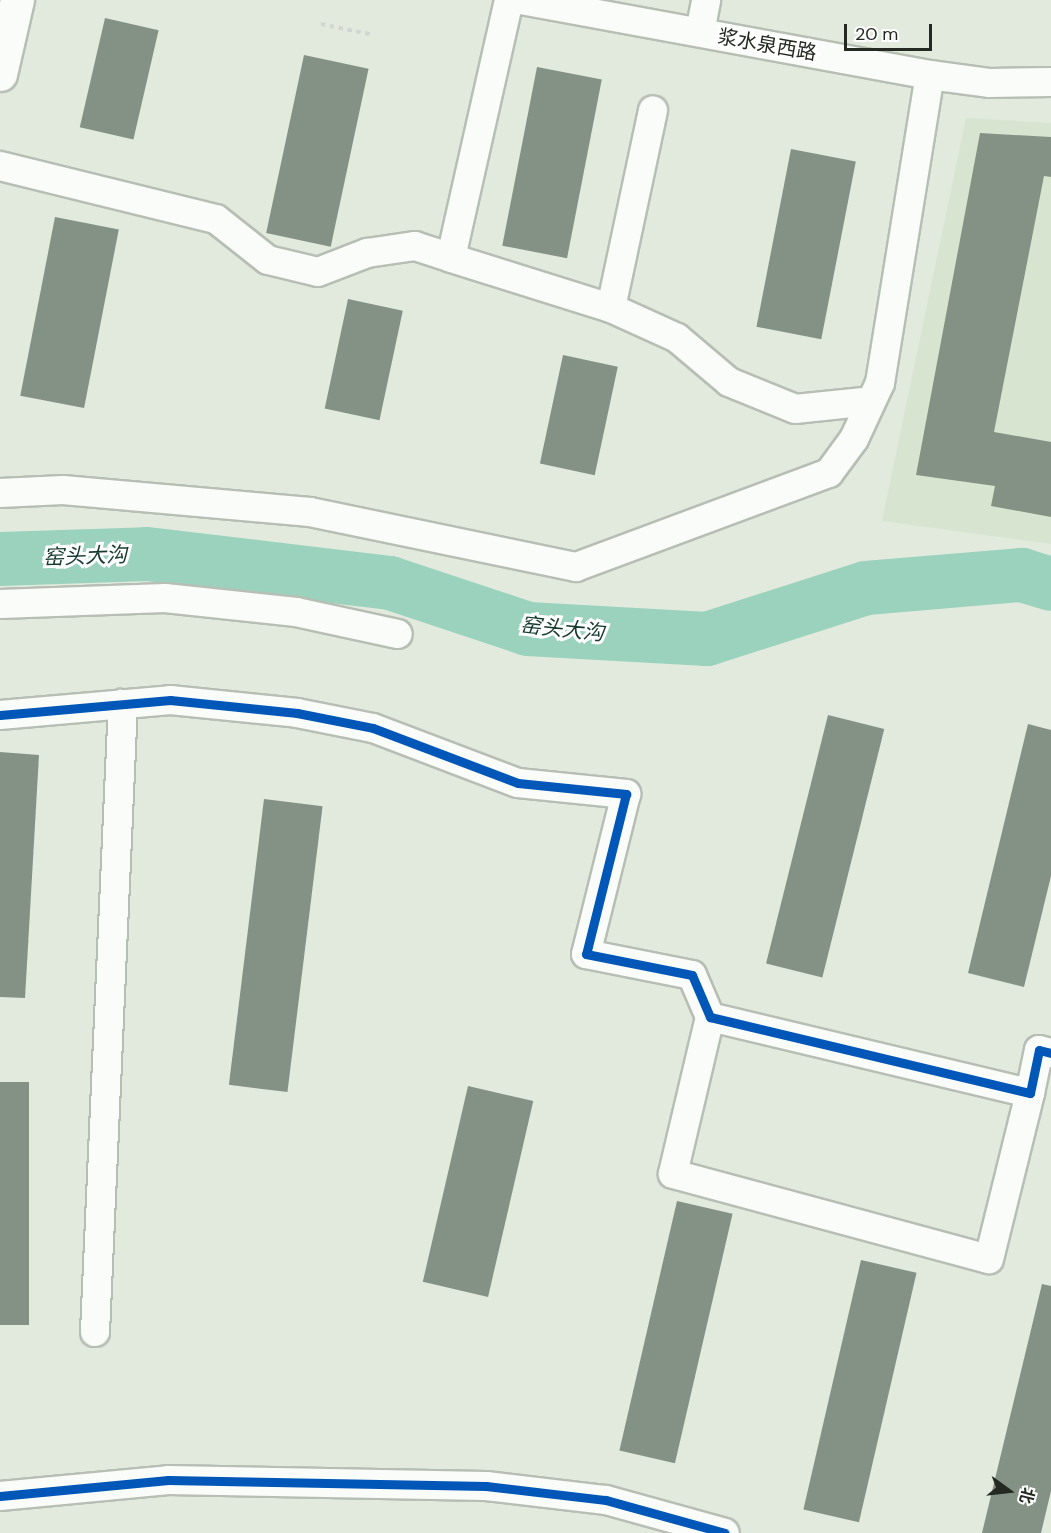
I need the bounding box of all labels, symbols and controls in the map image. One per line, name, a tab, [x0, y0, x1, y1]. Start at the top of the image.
scale bar	[847, 12, 936, 50]
text: 20 m	[855, 22, 898, 46]
street label: 浆水泉西路	[716, 24, 818, 66]
water label: 窑头大沟	[43, 542, 127, 570]
water label: 窑头大沟	[519, 612, 605, 646]
north arrow	[979, 1461, 1039, 1521]
text: 北	[1015, 1485, 1039, 1506]

